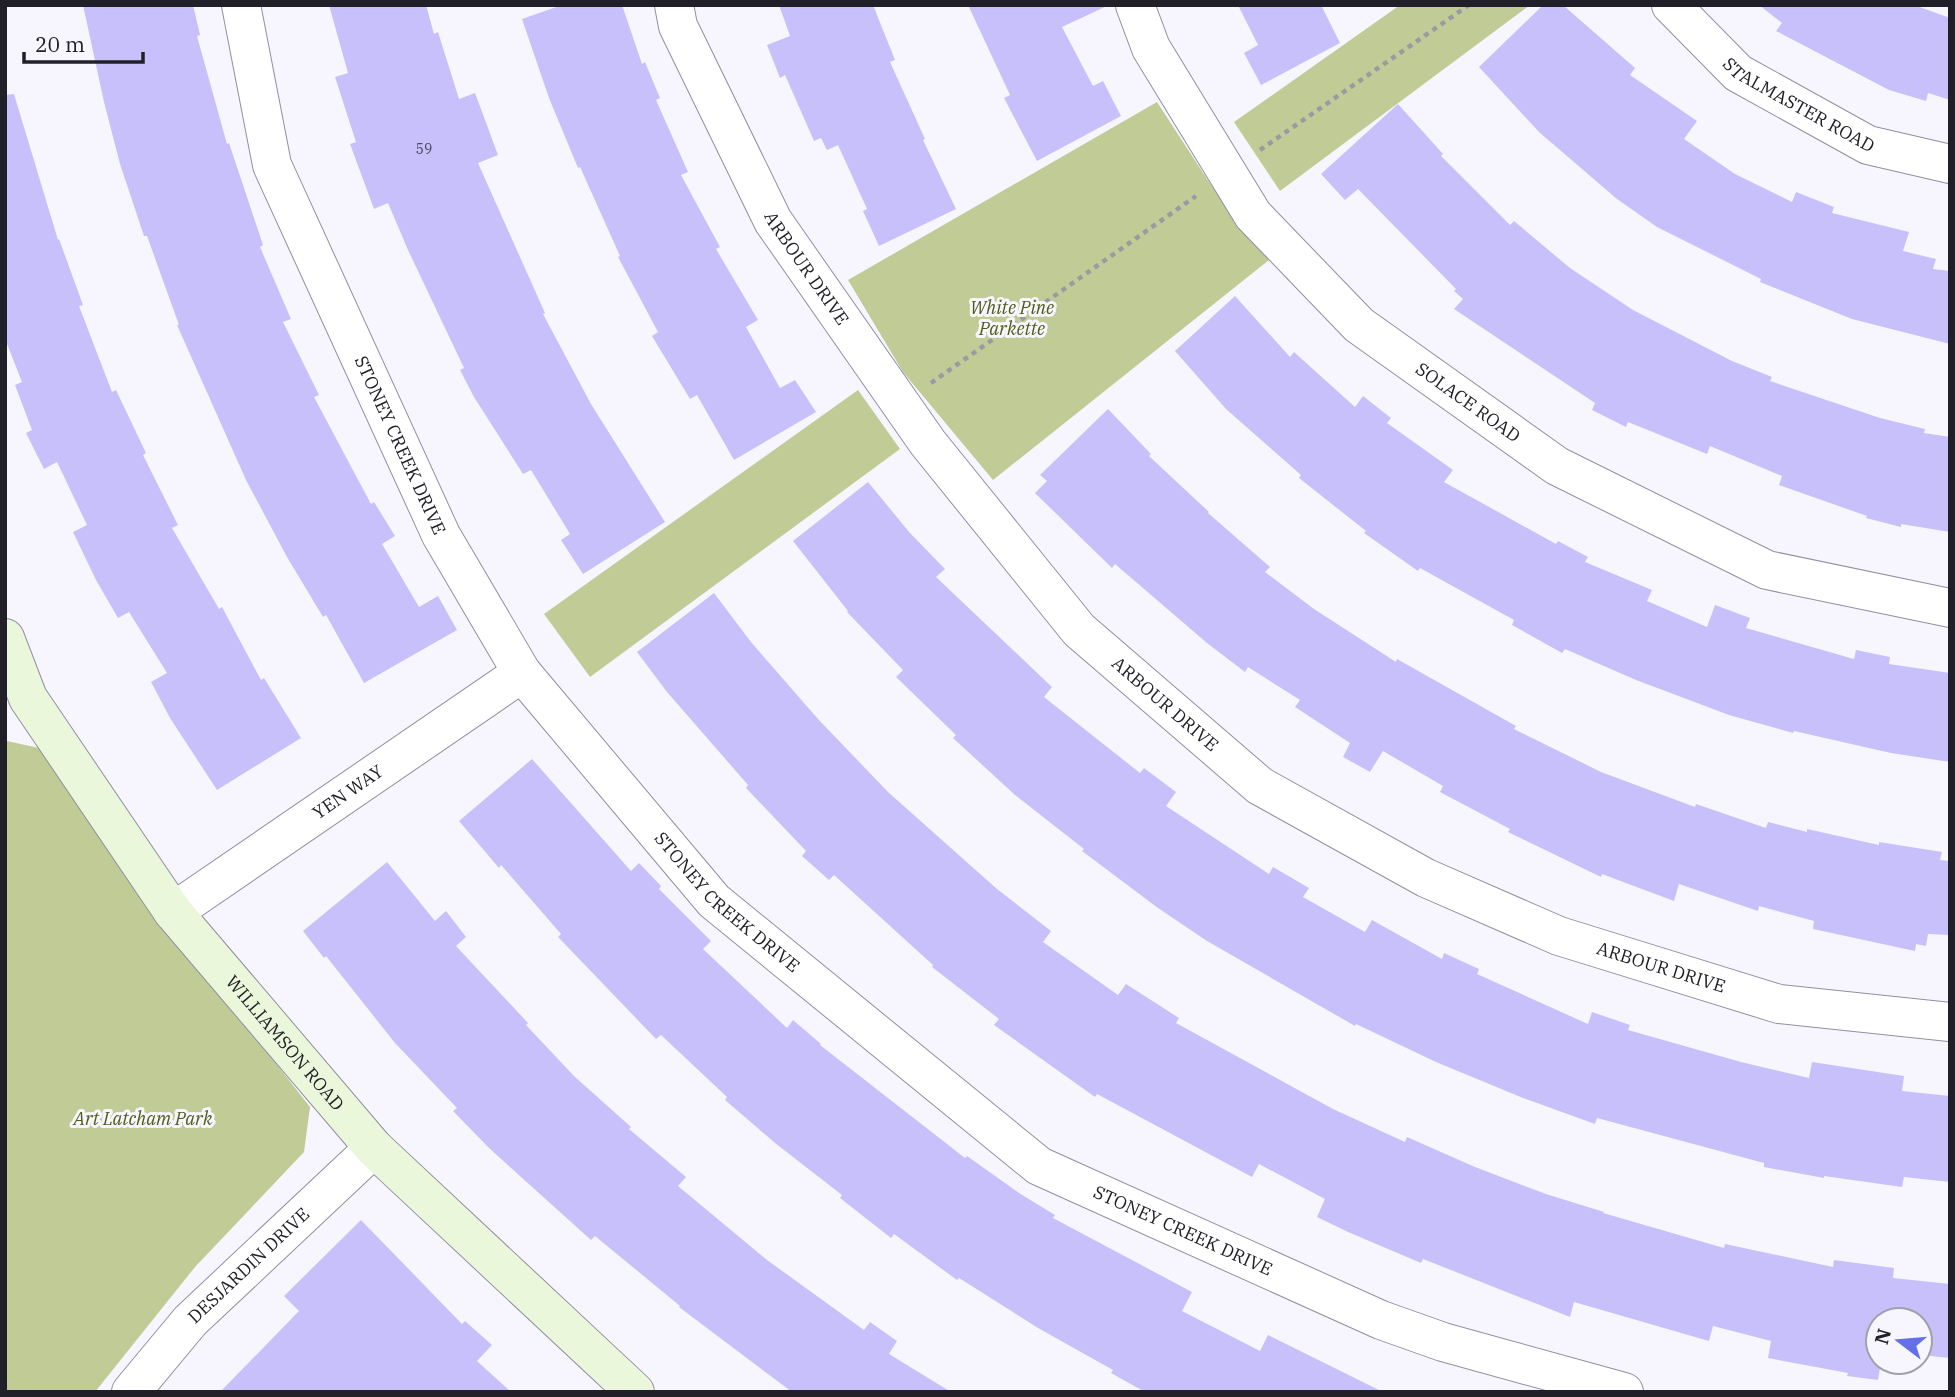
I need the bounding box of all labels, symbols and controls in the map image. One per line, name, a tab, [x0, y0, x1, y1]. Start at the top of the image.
scale bar	[24, 21, 144, 65]
text: 20 m	[35, 30, 85, 58]
street label: STALMASTER ROAD	[1718, 52, 1879, 157]
house number: 59	[416, 140, 432, 158]
street label: ARBOUR DRIVE	[759, 208, 854, 329]
park label: White Pine Parkette	[970, 296, 1054, 340]
street label: STONEY CREEK DRIVE	[350, 352, 451, 538]
street label: SOLACE ROAD	[1411, 357, 1525, 447]
street label: ARBOUR DRIVE	[1107, 651, 1223, 756]
street label: YEN WAY	[308, 759, 388, 824]
street label: STONEY CREEK DRIVE	[650, 827, 805, 977]
street label: ARBOUR DRIVE	[1594, 936, 1728, 998]
street label: WILLIAMSON ROAD	[221, 970, 349, 1115]
park label: Art Latcham Park	[73, 1107, 213, 1130]
street label: STONEY CREEK DRIVE	[1090, 1180, 1276, 1281]
street label: DESJARDIN DRIVE	[183, 1203, 314, 1328]
north arrow	[1864, 1306, 1934, 1376]
text: N	[1869, 1326, 1896, 1347]

